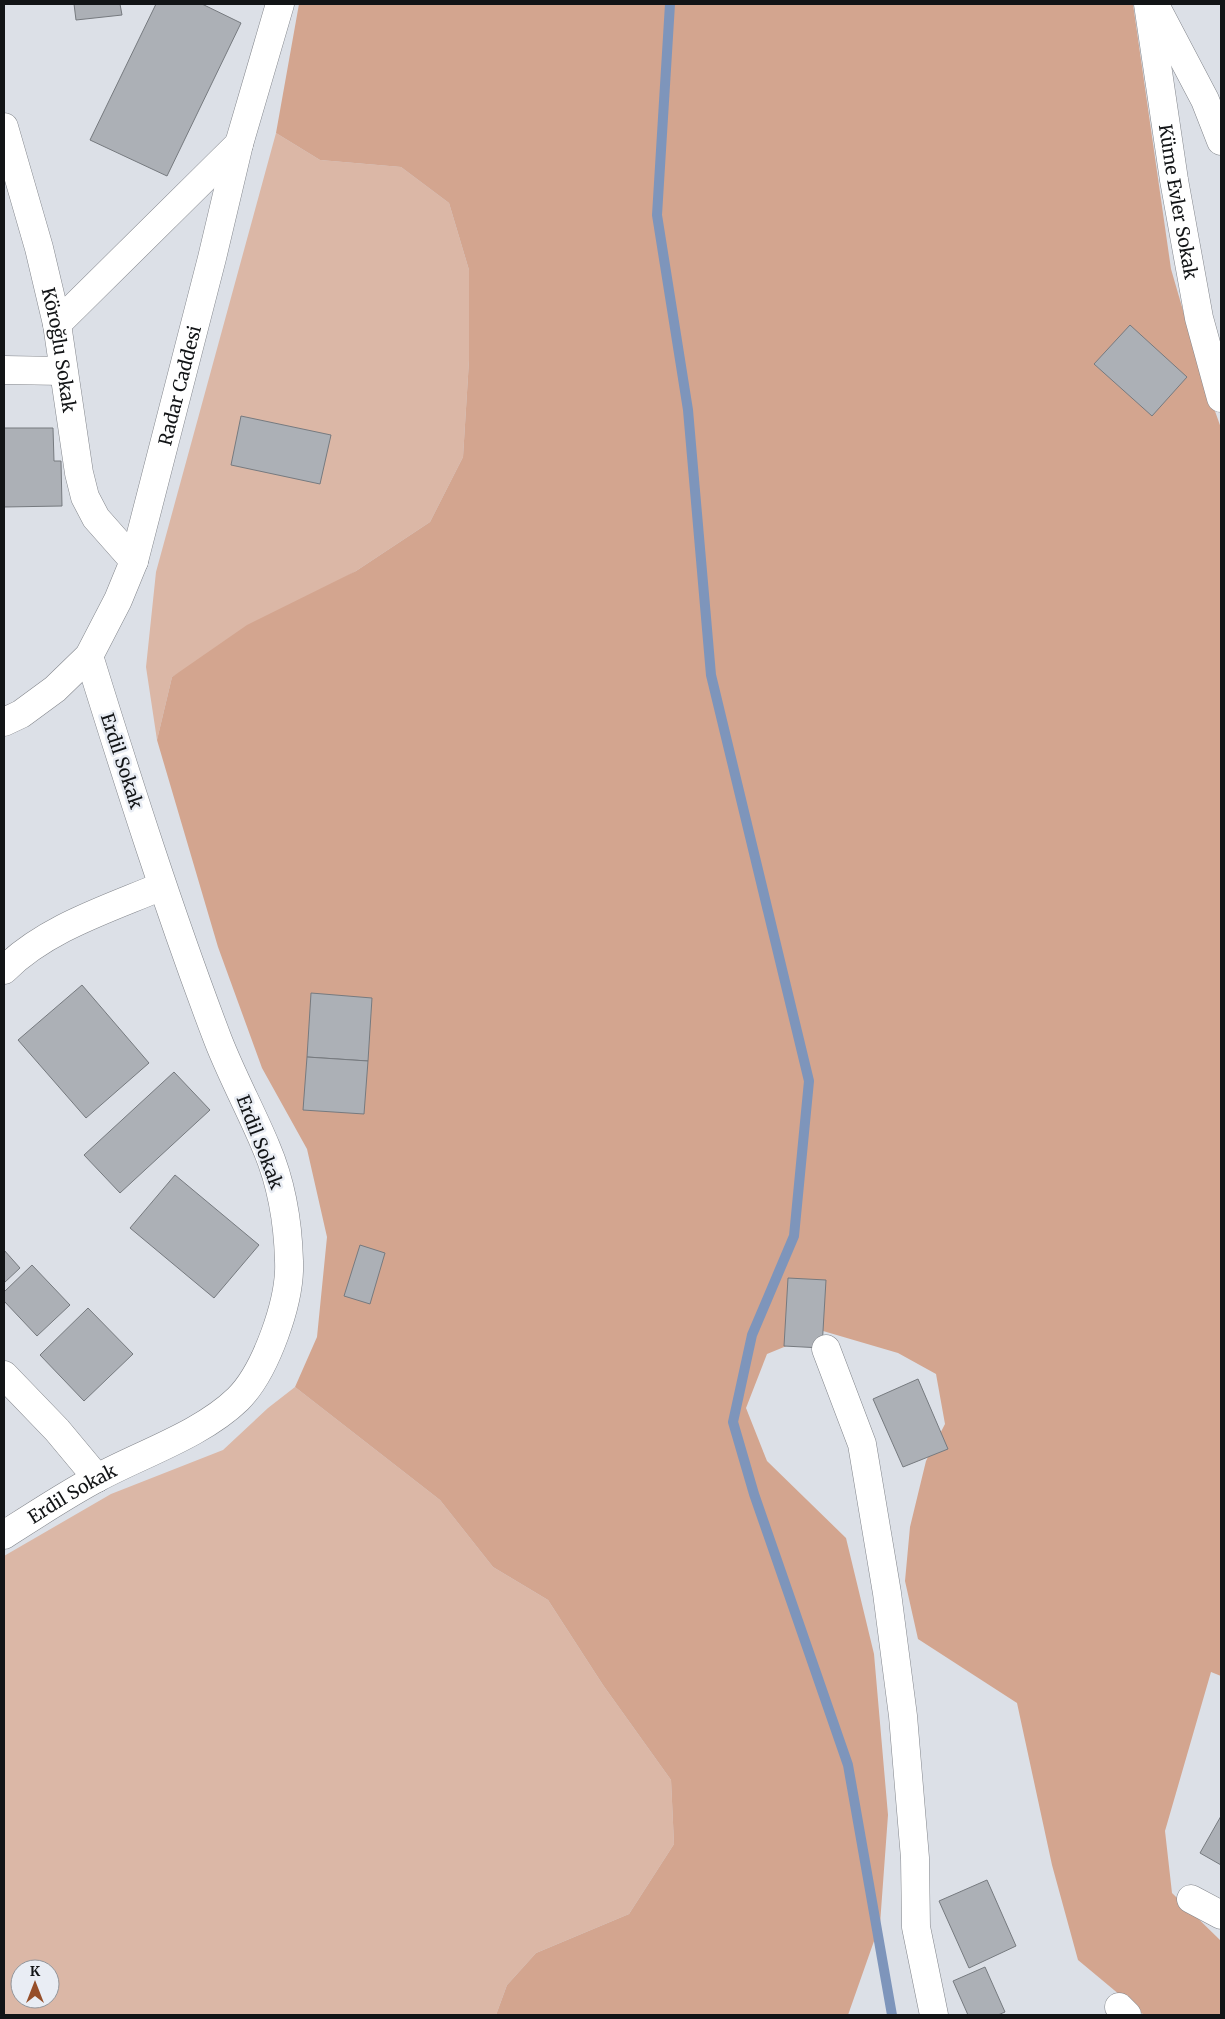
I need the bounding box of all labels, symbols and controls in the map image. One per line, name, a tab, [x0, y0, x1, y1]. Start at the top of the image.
street label: Küme Evler Sokak	[1154, 122, 1203, 282]
street label: Köroğlu Sokak	[37, 285, 82, 415]
street label: Radar Caddesi	[153, 323, 206, 448]
street label: Erdil Sokak	[96, 710, 148, 812]
street label: Erdil Sokak	[231, 1092, 289, 1193]
street label: Erdil Sokak	[23, 1458, 121, 1528]
north arrow	[10, 1959, 60, 2009]
text: K	[30, 1962, 41, 1980]

